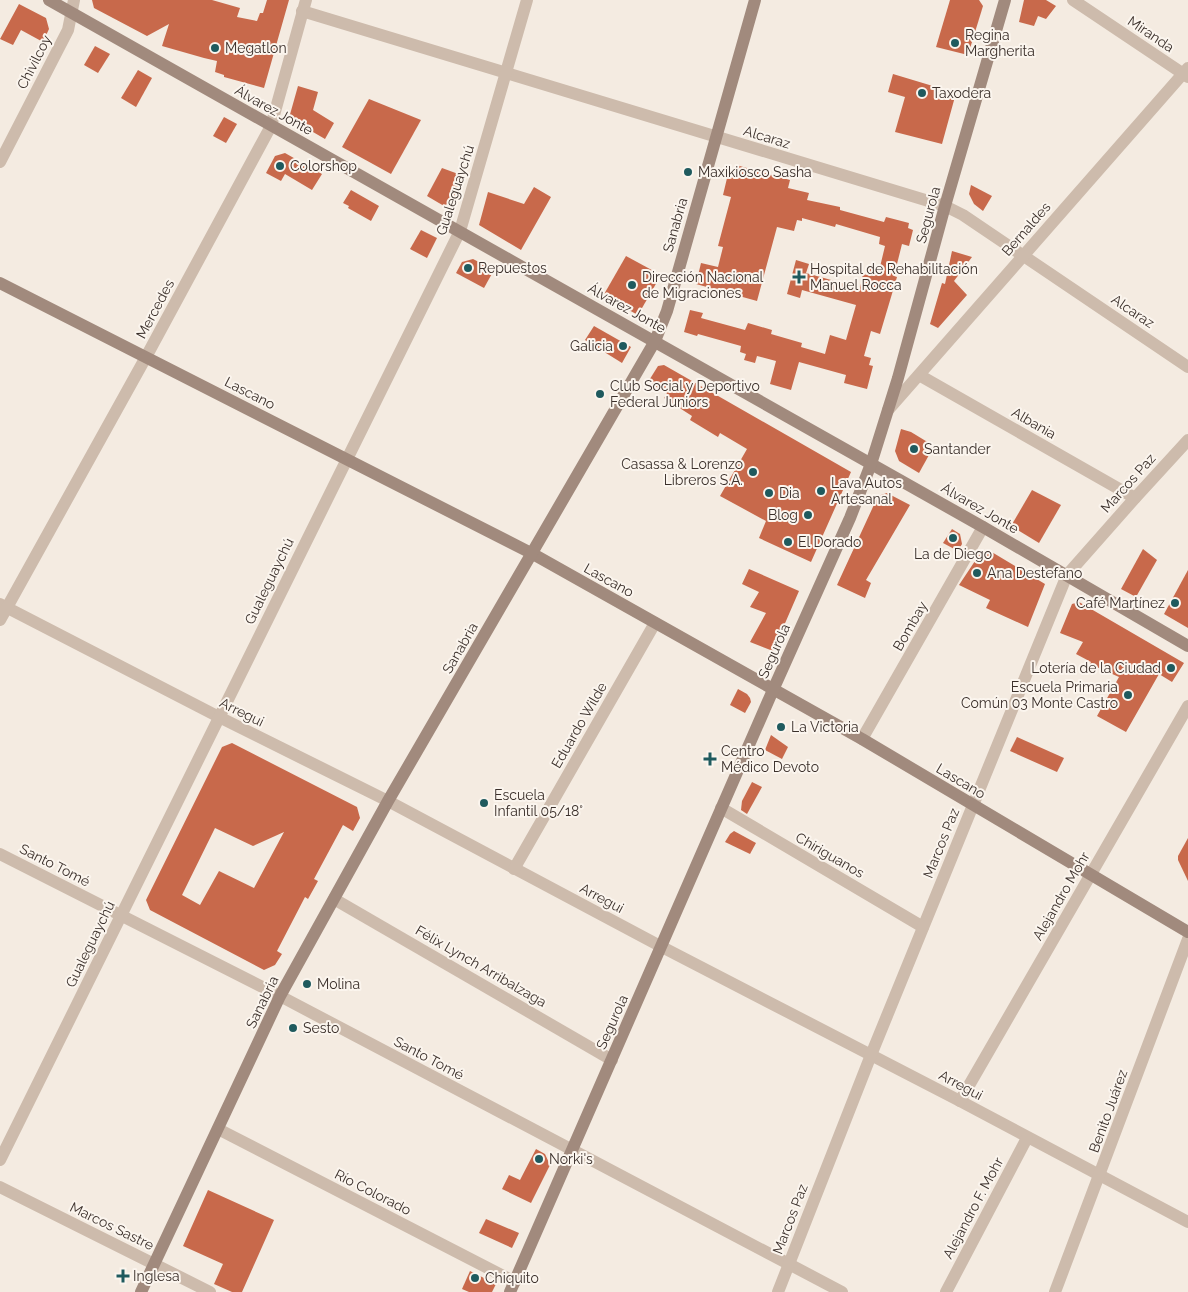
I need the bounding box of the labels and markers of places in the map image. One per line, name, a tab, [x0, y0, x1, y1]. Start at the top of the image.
place label: Regina Margherita	[965, 27, 1035, 59]
marker: Regina Margherita	[949, 37, 961, 49]
place label: Megatlon	[225, 40, 287, 56]
marker: Megatlon	[209, 42, 221, 54]
place label: Taxodera	[932, 85, 991, 101]
marker: Taxodera	[916, 87, 928, 99]
place label: Colorshop	[290, 158, 357, 174]
marker: Colorshop	[274, 160, 286, 172]
place label: Maxikiosco Sasha	[698, 164, 812, 180]
marker: Maxikiosco Sasha	[682, 166, 694, 178]
place label: Repuestos	[478, 260, 547, 276]
place label: Hospital de Rehabilitación Manuel Rocca	[810, 261, 978, 293]
marker: Repuestos	[462, 262, 474, 274]
place label: Dirección Nacional de Migraciones	[642, 269, 764, 301]
marker: Hospital de Rehabilitación Manuel Rocca	[792, 270, 806, 284]
marker: Dirección Nacional de Migraciones	[626, 279, 638, 291]
place label: Galicia	[570, 338, 613, 354]
marker: Galicia	[617, 340, 629, 352]
place label: Club Social y Deportivo Federal Juniors	[610, 378, 760, 410]
marker: Club Social y Deportivo Federal Juniors	[594, 388, 606, 400]
place label: Santander	[924, 441, 991, 457]
marker: Santander	[908, 443, 920, 455]
place label: Casassa & Lorenzo Libreros S.A.	[621, 456, 743, 488]
marker: Casassa & Lorenzo Libreros S.A.	[747, 466, 759, 478]
place label: Lava Autos Artesanal	[831, 475, 902, 507]
place label: Dia	[779, 485, 800, 501]
marker: Lava Autos Artesanal	[815, 485, 827, 497]
marker: Dia	[763, 487, 775, 499]
place label: Blog	[768, 507, 798, 523]
marker: Blog	[802, 509, 814, 521]
marker: La de Diego	[947, 532, 959, 544]
place label: El Dorado	[798, 534, 861, 550]
marker: El Dorado	[782, 536, 794, 548]
place label: La de Diego	[914, 546, 992, 562]
place label: Ana Destefano	[987, 565, 1082, 581]
marker: Ana Destefano	[971, 567, 983, 579]
place label: Café Martínez	[1076, 595, 1165, 611]
marker: Café Martínez	[1169, 597, 1181, 609]
place label: Lotería de la Ciudad	[1031, 660, 1161, 676]
marker: Lotería de la Ciudad	[1165, 662, 1177, 674]
place label: Escuela Primaria Común 03 Monte Castro	[961, 679, 1118, 711]
marker: Escuela Primaria Común 03 Monte Castro	[1122, 689, 1134, 701]
place label: La Victoria	[791, 719, 859, 735]
marker: La Victoria	[775, 721, 787, 733]
place label: Centro Médico Devoto	[721, 743, 819, 775]
marker: Centro Médico Devoto	[703, 752, 717, 766]
place label: Escuela Infantil 05/18°	[494, 787, 583, 819]
marker: Escuela Infantil 05/18°	[478, 797, 490, 809]
place label: Molina	[317, 976, 360, 992]
marker: Molina	[301, 978, 313, 990]
place label: Sesto	[303, 1020, 339, 1036]
marker: Sesto	[287, 1022, 299, 1034]
place label: Norki's	[549, 1151, 593, 1167]
marker: Norki's	[533, 1153, 545, 1165]
place label: Inglesa	[133, 1268, 180, 1284]
marker: Inglesa	[117, 1270, 129, 1282]
place label: Chiquito	[485, 1270, 539, 1286]
marker: Chiquito	[469, 1272, 481, 1284]

